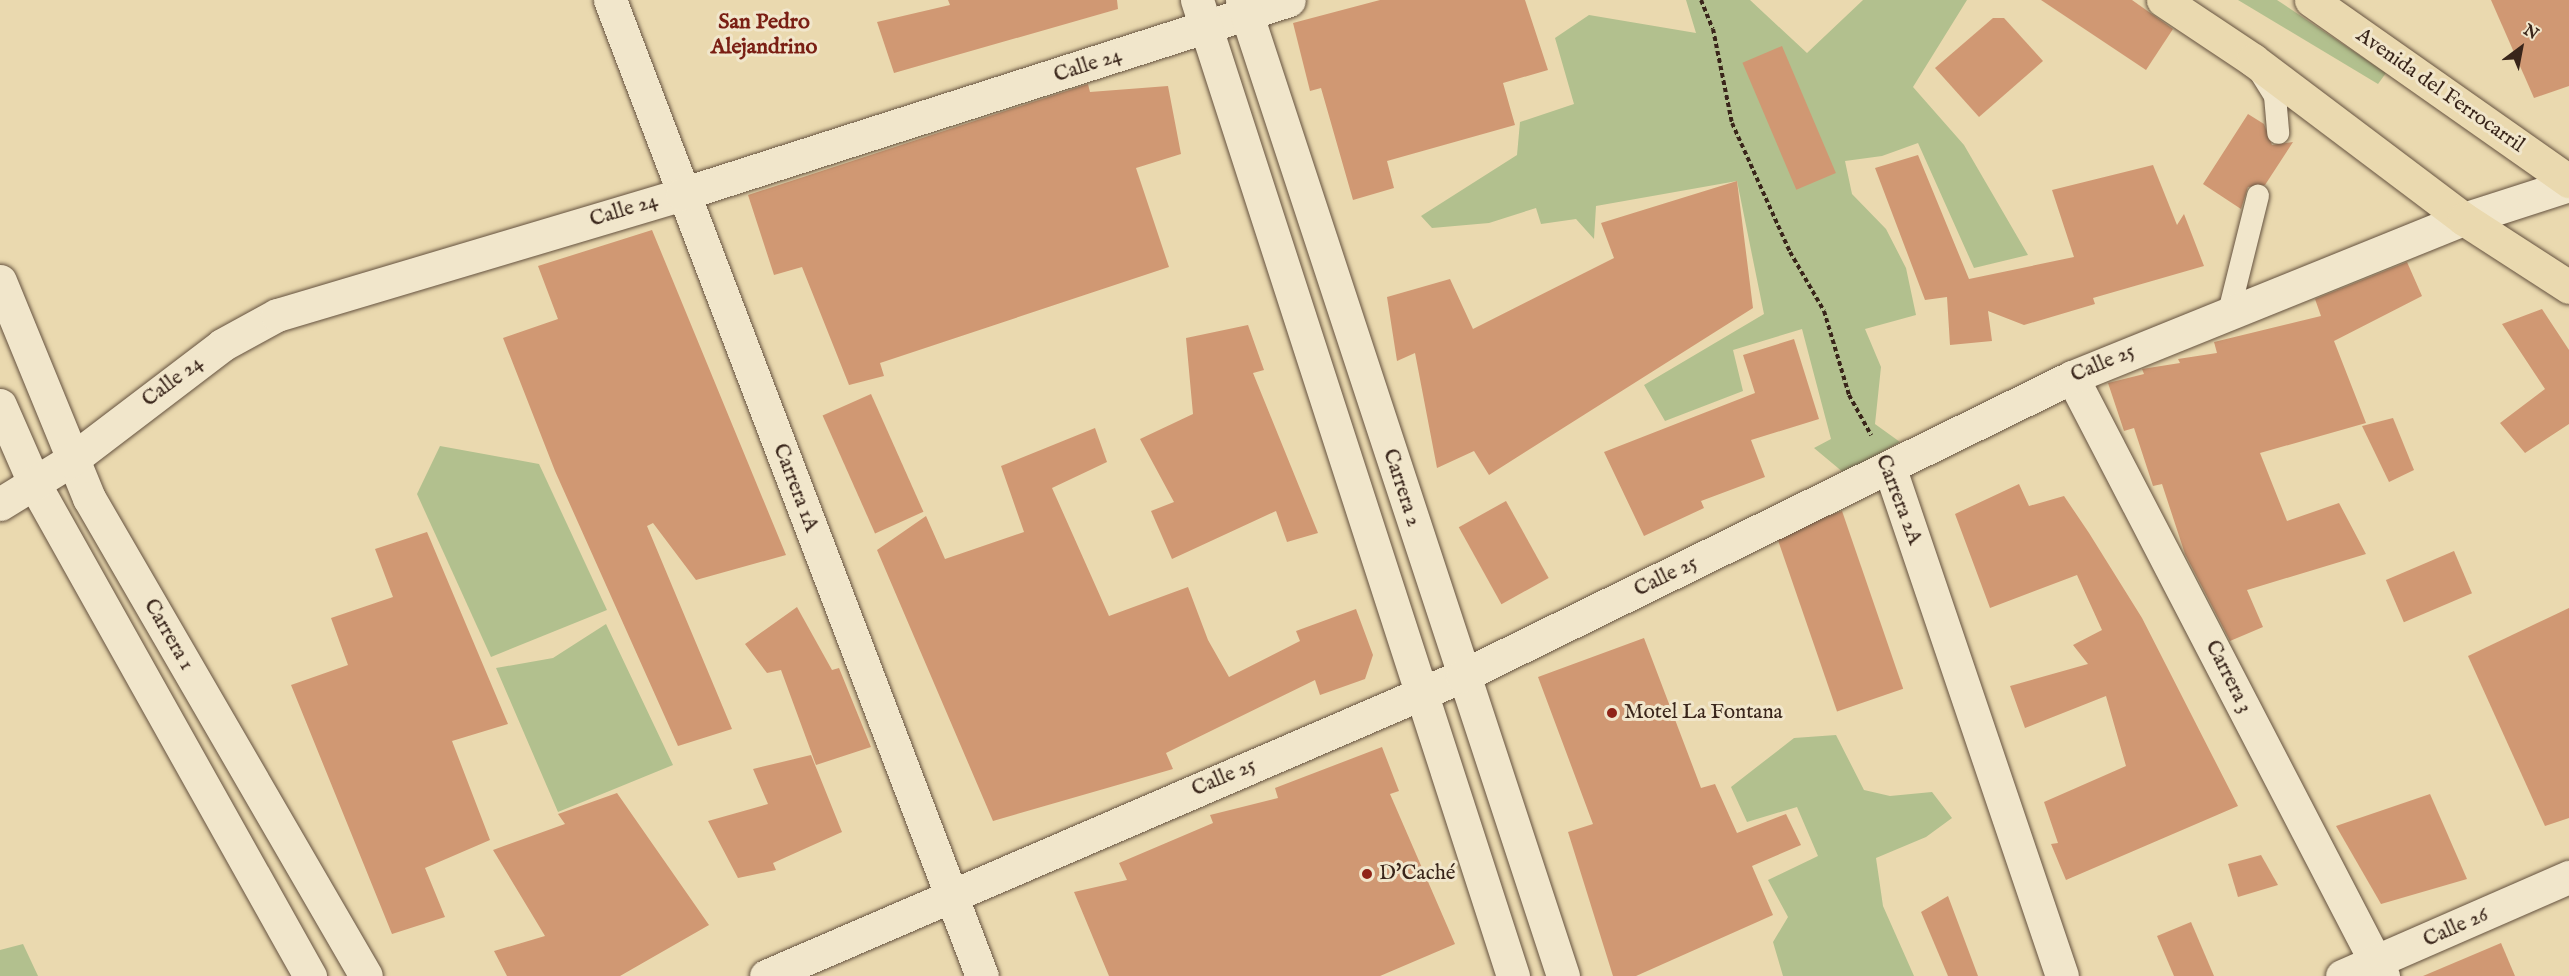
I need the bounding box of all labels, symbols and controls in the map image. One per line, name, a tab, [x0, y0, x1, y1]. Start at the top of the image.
district label: San Pedro Alejandrino	[711, 9, 817, 60]
north arrow	[2491, 18, 2551, 78]
text: N	[2519, 21, 2542, 45]
street label: Avenida del Ferrocarril	[2351, 23, 2529, 159]
street label: Calle 24	[1051, 43, 1125, 89]
street label: Calle 24	[587, 189, 661, 233]
street label: Calle 25	[2067, 339, 2139, 389]
street label: Calle 24	[138, 351, 208, 413]
street label: Carrera 1A	[767, 440, 823, 536]
street label: Carrera 2	[1377, 446, 1425, 530]
street label: Carrera 2A	[1869, 451, 1927, 549]
street label: Calle 25	[1630, 551, 1702, 603]
street label: Carrera 1	[138, 595, 198, 675]
street label: Carrera 3	[2199, 636, 2257, 718]
place label: Motel La Fontana	[1624, 700, 1783, 726]
marker: Motel La Fontana	[1605, 706, 1619, 720]
street label: Calle 25	[1188, 753, 1260, 803]
place label: D'Caché	[1379, 861, 1455, 887]
marker: D'Caché	[1360, 867, 1374, 881]
street label: Calle 26	[2420, 903, 2492, 953]

